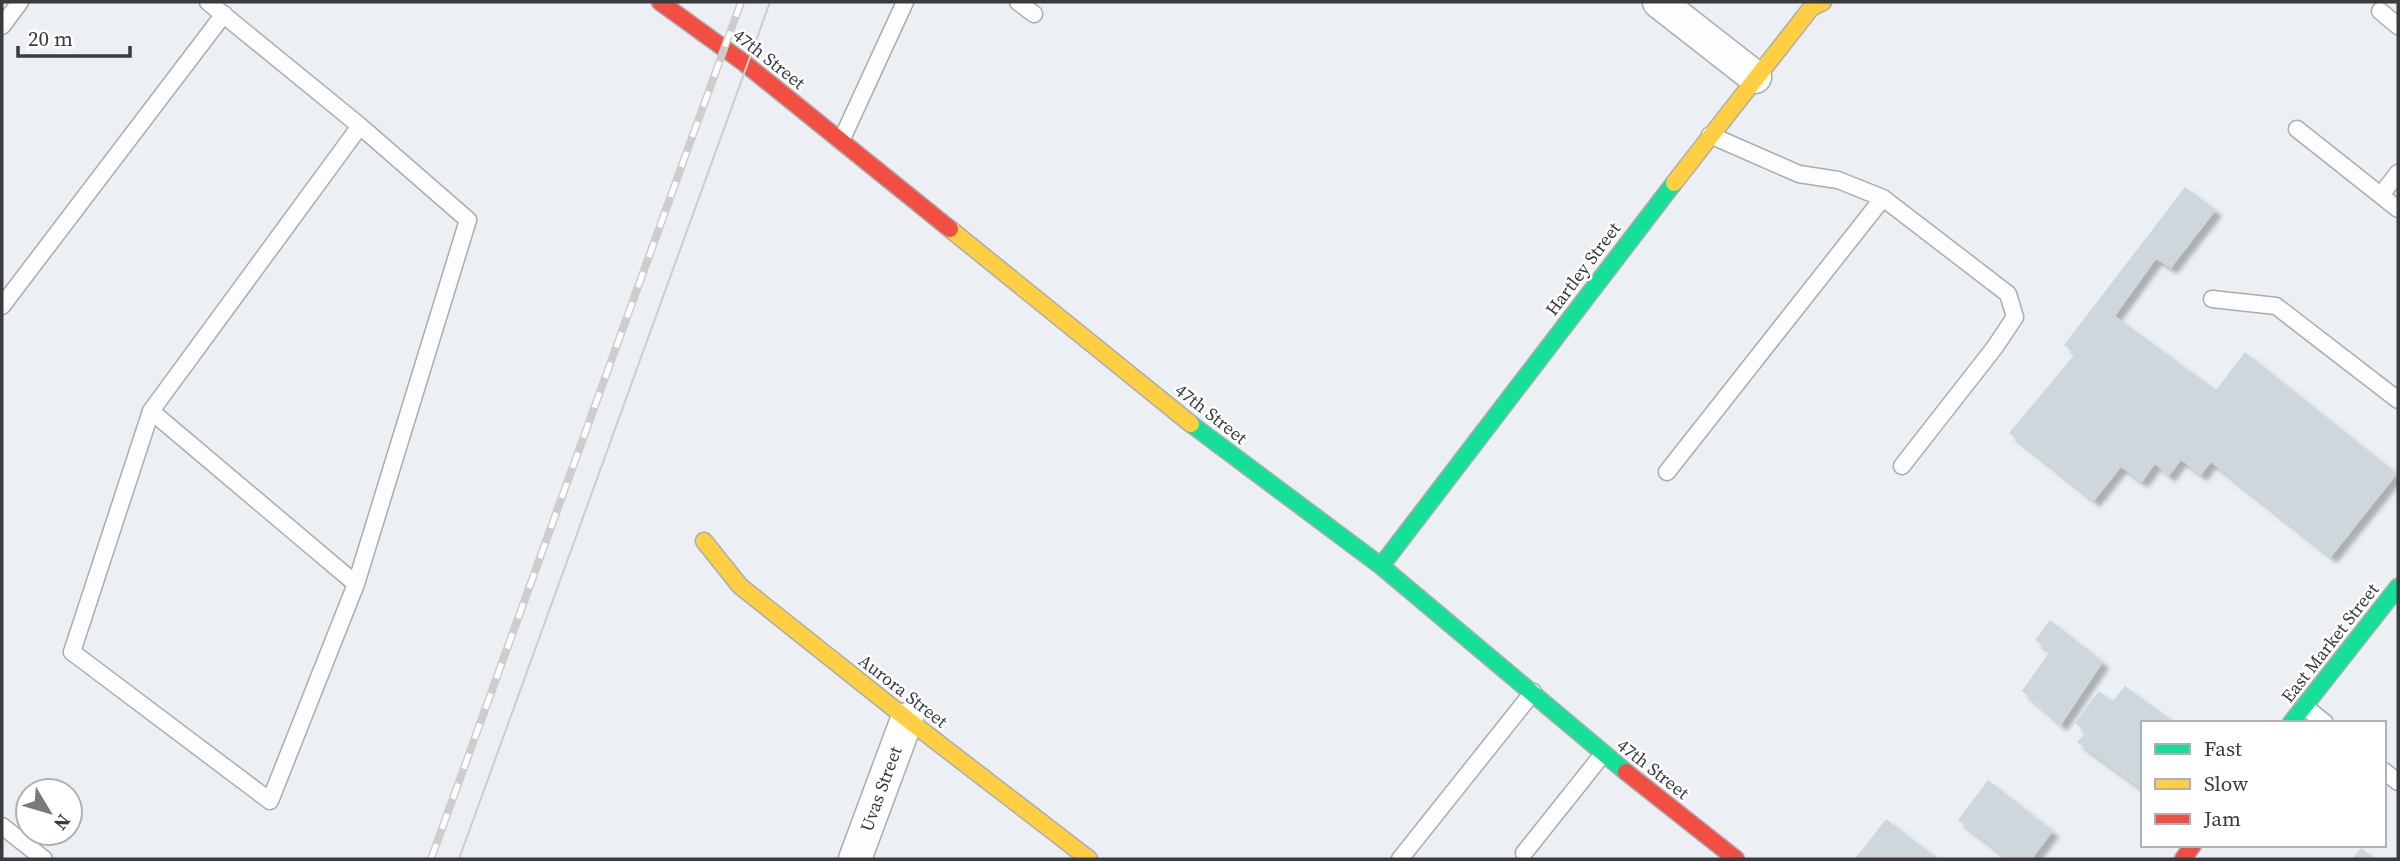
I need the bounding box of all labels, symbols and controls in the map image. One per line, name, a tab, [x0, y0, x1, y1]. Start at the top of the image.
scale bar	[18, 14, 130, 58]
street label: 47th Street	[728, 22, 811, 95]
text: 20 m	[28, 24, 73, 53]
street label: Hartley Street	[1539, 217, 1626, 321]
street label: 47th Street	[1170, 377, 1253, 450]
street label: East Market Street	[2275, 578, 2384, 708]
street label: Aurora Street	[854, 648, 953, 733]
legend	[2141, 721, 2386, 847]
street label: 47th Street	[1612, 732, 1695, 805]
text: Fast	[2204, 734, 2242, 763]
street label: Uvas Street	[854, 743, 908, 835]
text: Slow	[2204, 769, 2248, 798]
north arrow	[14, 777, 84, 847]
text: Jam	[2203, 804, 2241, 833]
text: N	[48, 809, 77, 836]

